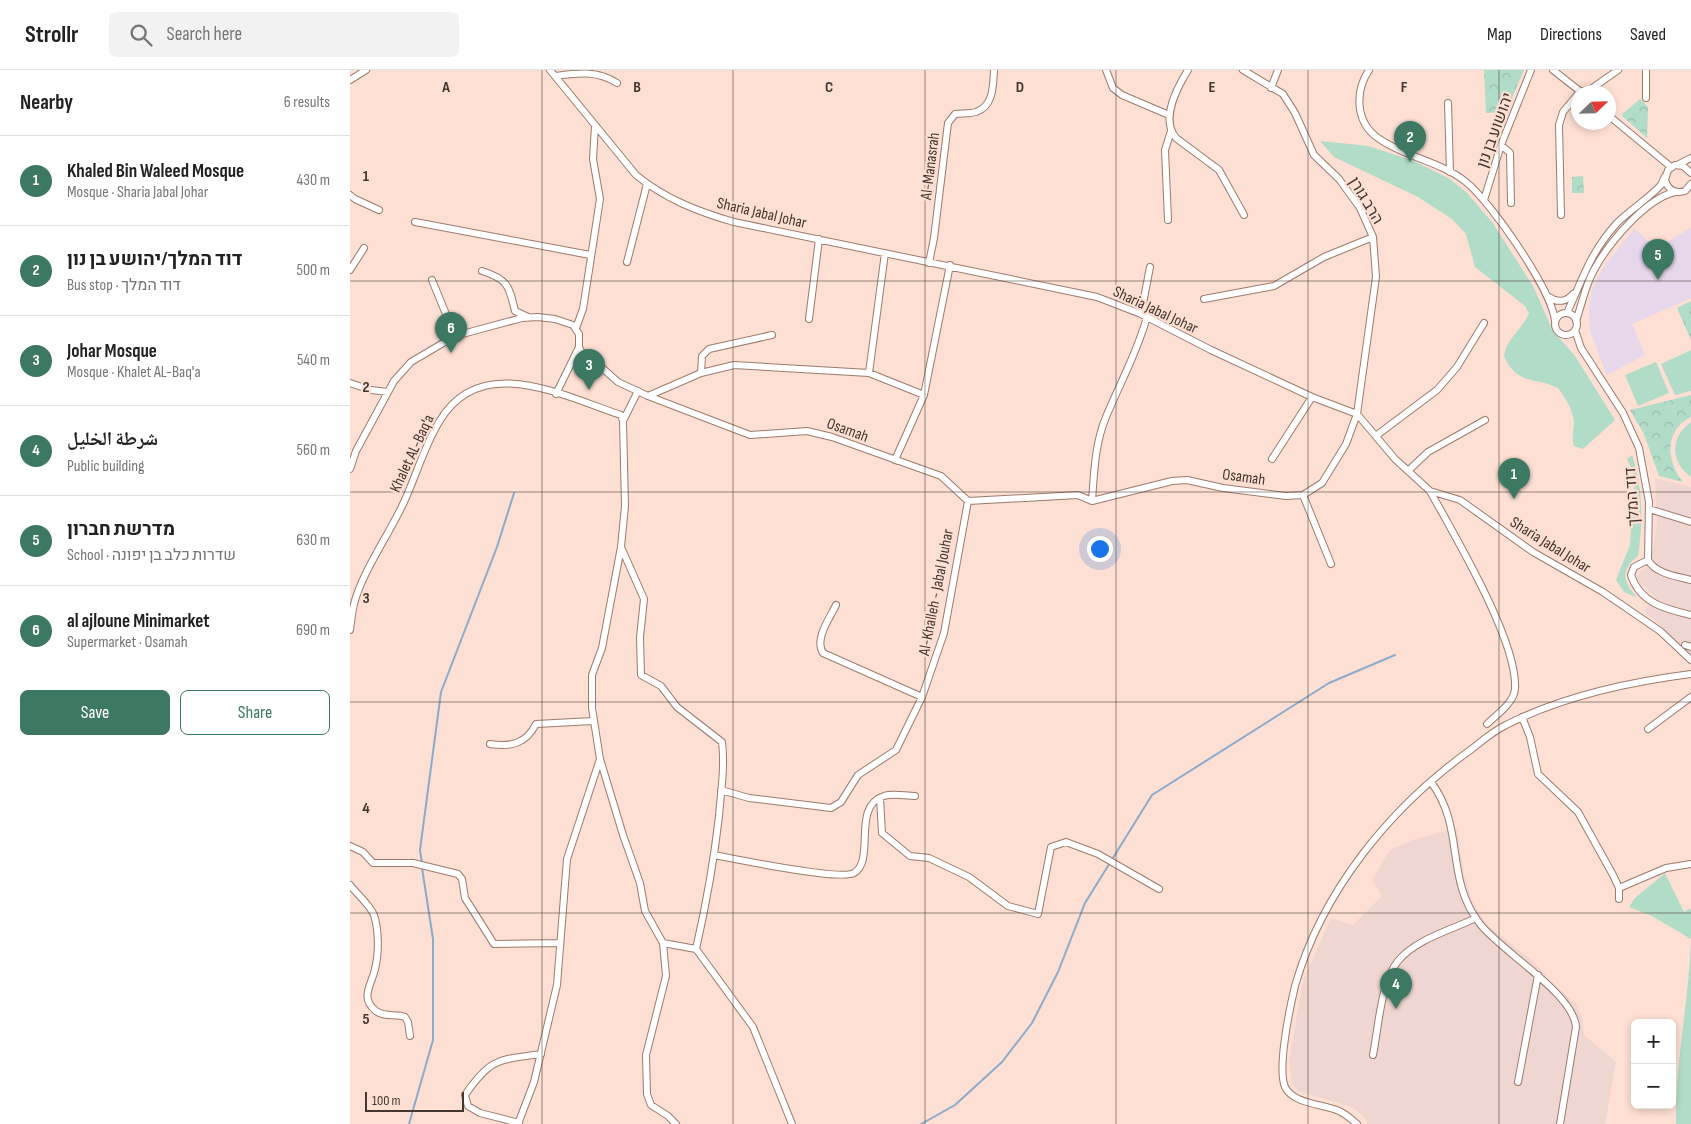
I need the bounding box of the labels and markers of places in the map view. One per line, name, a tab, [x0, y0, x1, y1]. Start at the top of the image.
pin: 2	[1394, 121, 1426, 162]
pin: 5	[1642, 239, 1674, 280]
pin: 6	[435, 312, 467, 353]
pin: 3	[573, 349, 605, 390]
pin: 1	[1498, 458, 1530, 499]
pin: 4	[1380, 968, 1412, 1009]

